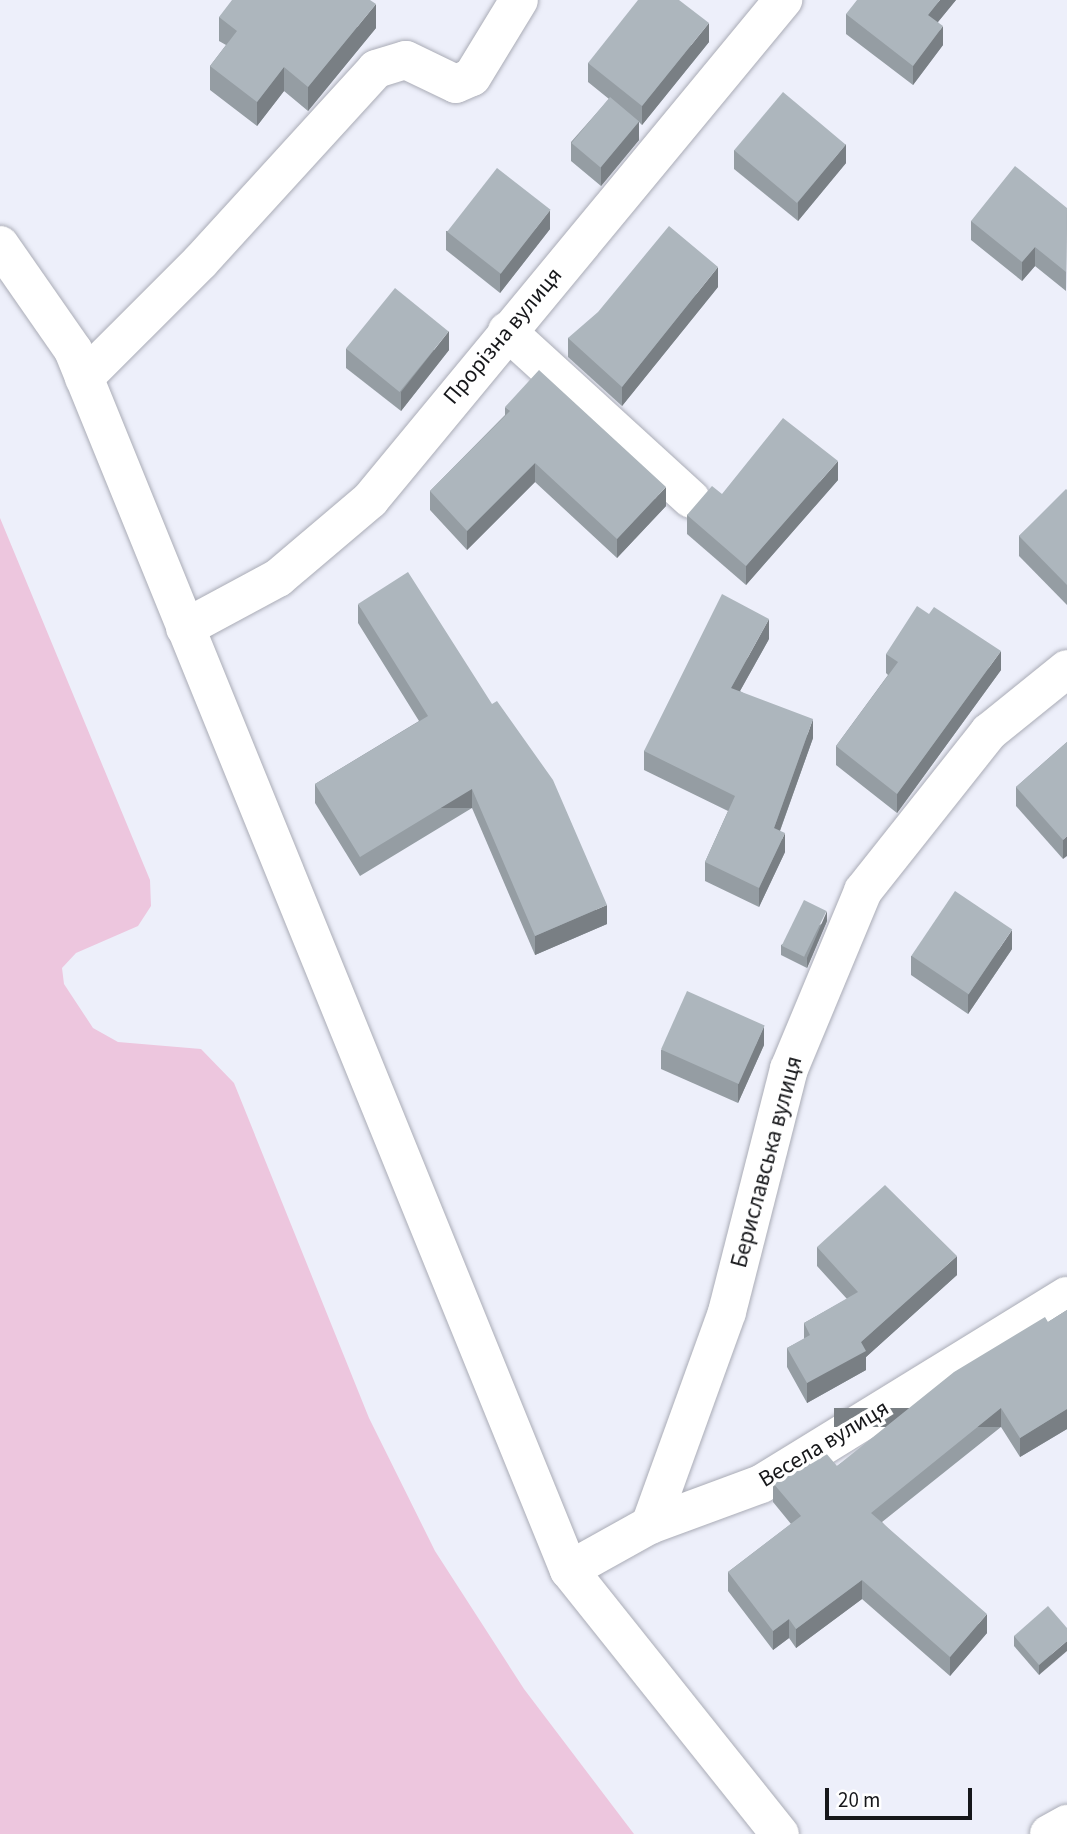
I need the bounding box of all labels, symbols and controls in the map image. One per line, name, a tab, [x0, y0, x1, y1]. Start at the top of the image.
street label: Прорізна вулиця	[438, 262, 568, 410]
street label: Бериславська вулиця	[725, 1053, 809, 1271]
street label: Весела вулиця	[754, 1394, 894, 1494]
scale bar	[829, 1774, 976, 1818]
text: 20 m	[838, 1785, 880, 1815]

